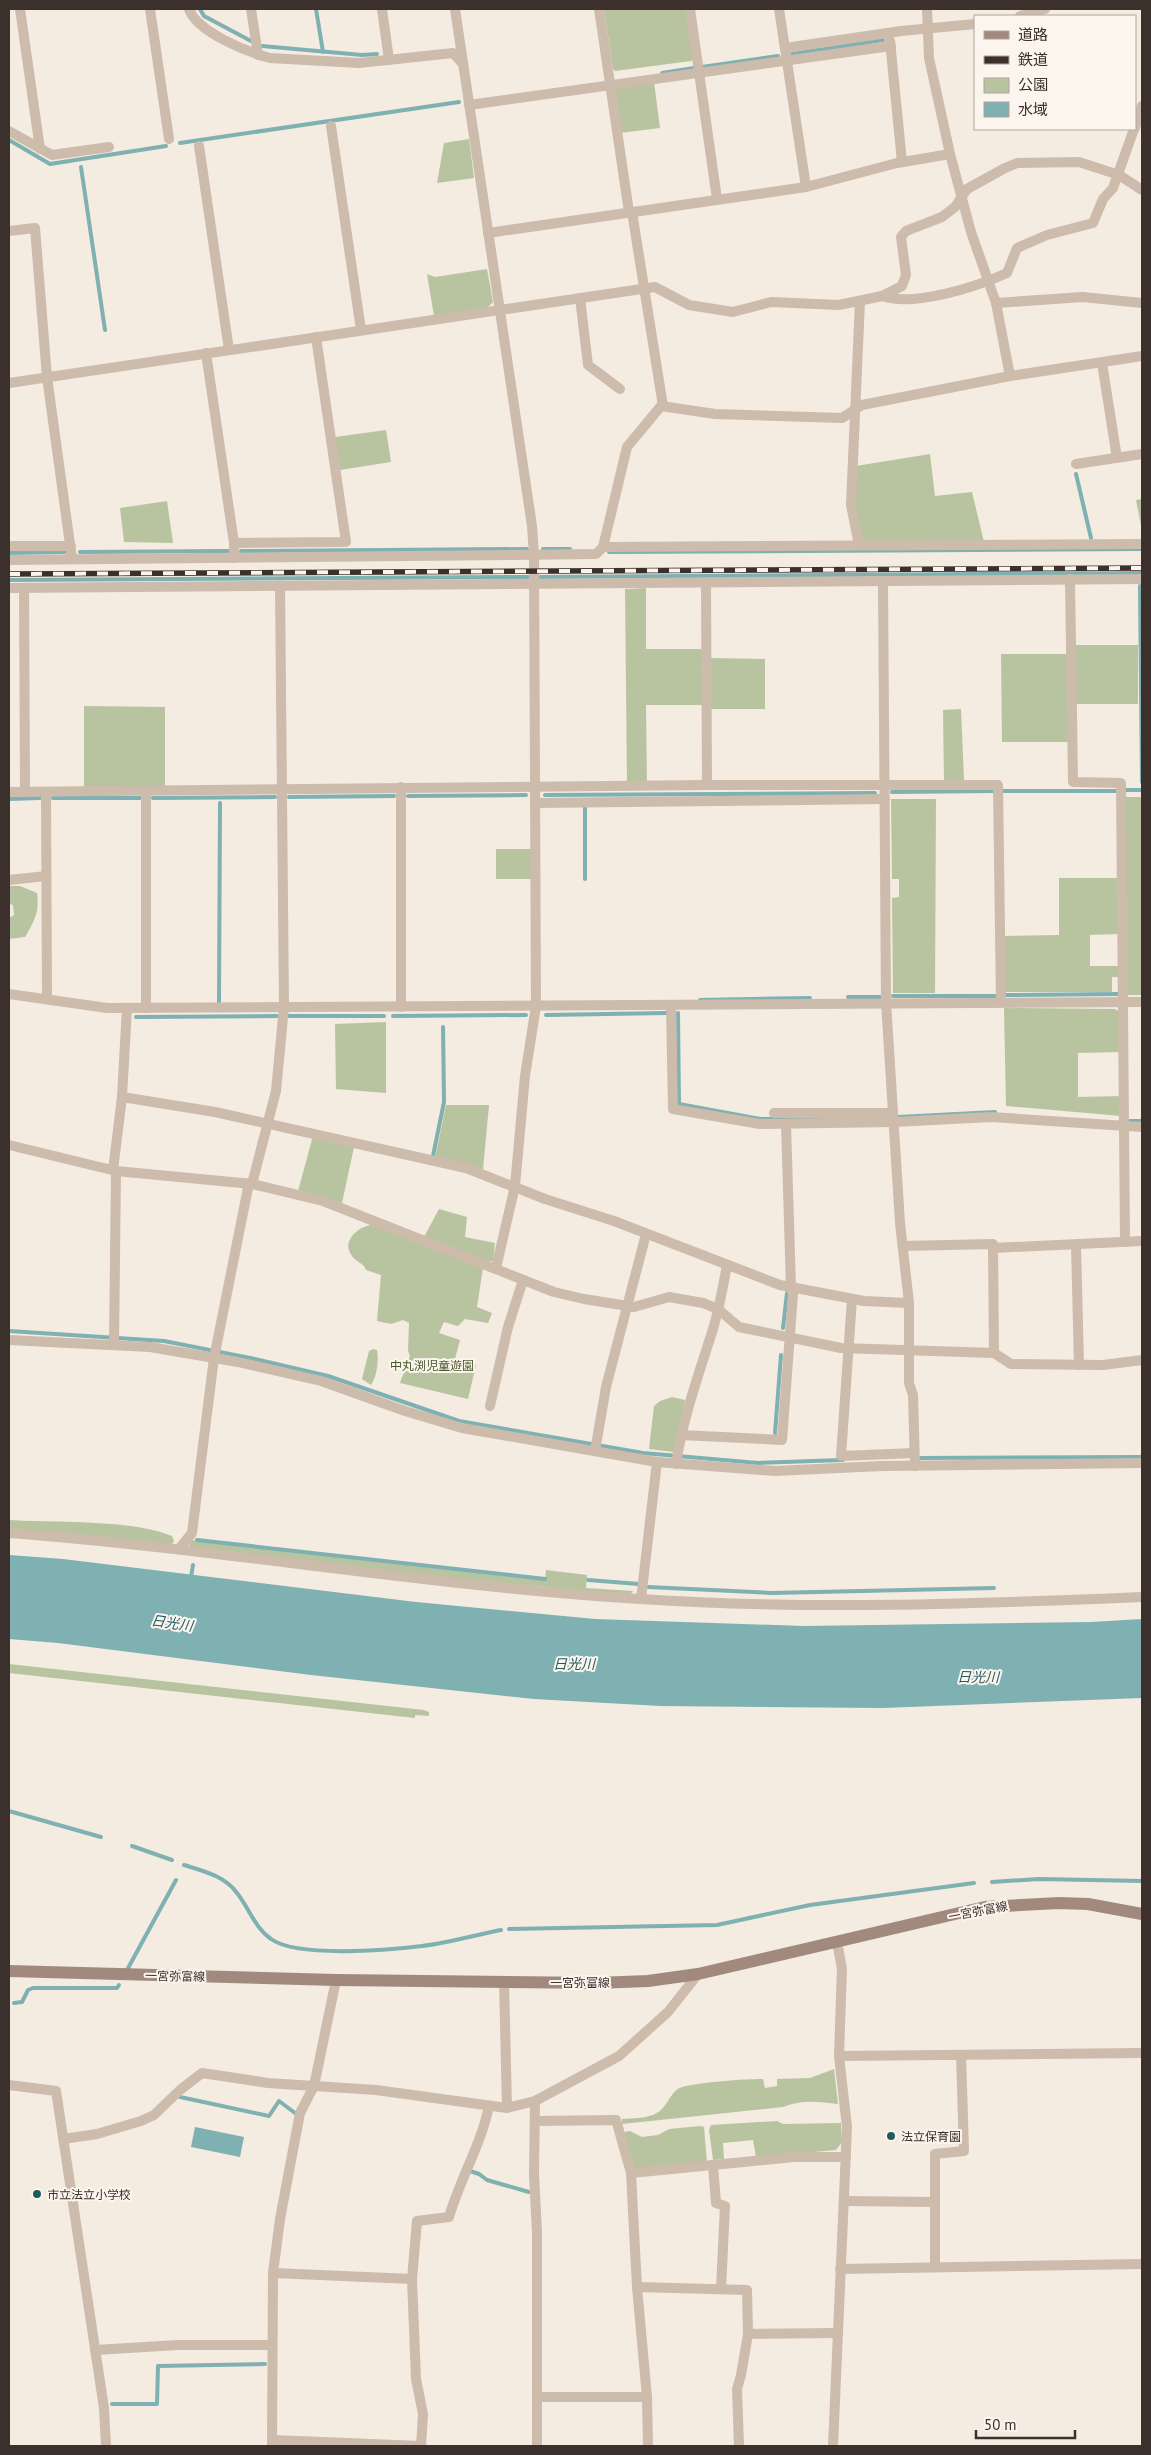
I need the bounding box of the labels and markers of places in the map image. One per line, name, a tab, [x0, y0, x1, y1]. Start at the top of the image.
place label: 法立保育園	[901, 2129, 961, 2144]
marker: 法立保育園	[885, 2130, 897, 2142]
place label: 市立法立小学校	[47, 2187, 131, 2202]
marker: 市立法立小学校	[31, 2188, 43, 2200]

